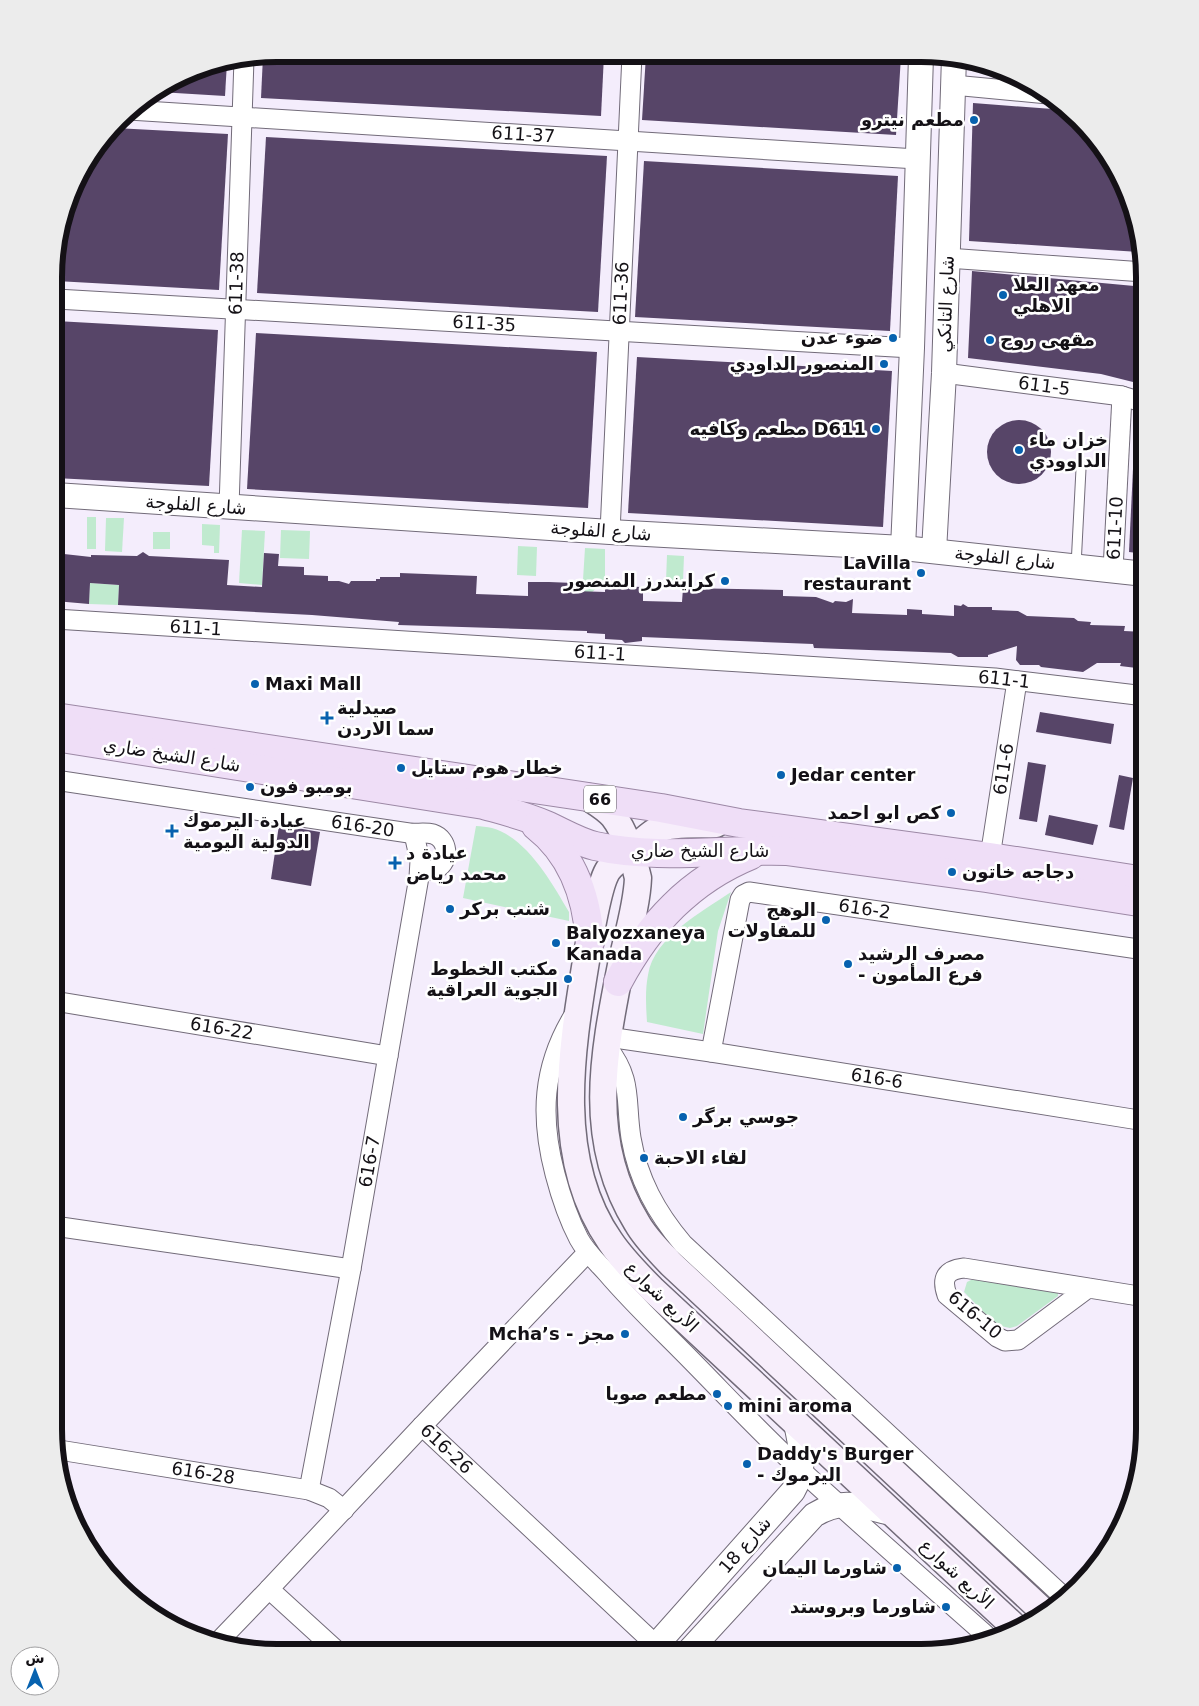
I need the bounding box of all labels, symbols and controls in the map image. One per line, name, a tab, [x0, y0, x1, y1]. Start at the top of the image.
place label: مطعم نيترو	[860, 109, 964, 131]
marker: مطعم نيترو	[968, 114, 980, 126]
street label: 611-37	[491, 122, 556, 146]
street label: 611-38	[224, 251, 248, 315]
street label: شارع التانكي	[933, 255, 959, 353]
street label: 611-36	[609, 261, 632, 326]
place label: معهد العلا الاهلي	[1013, 274, 1100, 317]
marker: معهد العلا الاهلي	[997, 289, 1009, 301]
street label: 611-35	[452, 311, 517, 335]
place label: ضوء عدن	[801, 327, 883, 349]
place label: مقهى روح	[1000, 329, 1095, 351]
marker: ضوء عدن	[887, 332, 899, 344]
marker: مقهى روح	[984, 334, 996, 346]
place label: المنصور الداودي	[730, 353, 874, 375]
marker: المنصور الداودي	[878, 358, 890, 370]
street label: 611-5	[1017, 372, 1072, 399]
place label: مطعم وكافيه D611	[690, 418, 866, 440]
marker: مطعم وكافيه D611	[870, 423, 882, 435]
place label: خزان ماء الداوودي	[1029, 429, 1108, 472]
marker: خزان ماء الداوودي	[1013, 444, 1025, 456]
street label: شارع الفلوجة	[145, 490, 247, 520]
street label: 611-10	[1103, 496, 1127, 560]
street label: شارع الفلوجة	[550, 516, 652, 546]
street label: شارع الفلوجة	[953, 542, 1057, 574]
place label: LaVilla restaurant	[803, 552, 911, 594]
marker: LaVilla restaurant	[915, 567, 927, 579]
place label: كرايندرز المنصور	[563, 570, 716, 592]
marker: كرايندرز المنصور	[719, 575, 731, 587]
street label: 611-1	[169, 615, 223, 639]
street label: 611-1	[573, 641, 627, 665]
street label: 611-1	[977, 666, 1031, 692]
place label: Maxi Mall	[265, 673, 362, 694]
marker: Maxi Mall	[249, 678, 261, 690]
place label: صيدلية سما الاردن	[337, 697, 434, 739]
marker: صيدلية سما الاردن	[321, 712, 333, 724]
street label: شارع الشيخ ضاري	[102, 733, 242, 777]
street label: 611-6	[989, 742, 1017, 796]
place label: خطار هوم ستايل	[411, 757, 563, 779]
marker: خطار هوم ستايل	[395, 762, 407, 774]
place label: Jedar center	[789, 764, 916, 785]
marker: Jedar center	[775, 769, 787, 781]
place label: بومبو فون	[260, 776, 353, 798]
marker: بومبو فون	[244, 781, 256, 793]
road number: 66	[584, 786, 616, 812]
place label: كص ابو احمد	[828, 802, 942, 824]
marker: كص ابو احمد	[945, 807, 957, 819]
place label: عيادة اليرموك الدولية اليومية	[183, 810, 310, 853]
street label: 616-20	[330, 810, 396, 841]
marker: عيادة اليرموك الدولية اليومية	[165, 824, 179, 838]
street label: شارع الشيخ ضاري	[631, 840, 769, 862]
place label: عيادة د محمد رياض	[406, 842, 507, 885]
marker: عيادة د محمد رياض	[388, 856, 402, 870]
place label: دجاجه خاتون	[962, 861, 1074, 883]
marker: دجاجه خاتون	[946, 866, 958, 878]
street label: 616-2	[837, 894, 892, 923]
place label: شنب بركر	[459, 898, 550, 920]
place label: الوهج للمقاولات	[727, 899, 816, 942]
marker: شنب بركر	[444, 903, 456, 915]
marker: الوهج للمقاولات	[820, 914, 832, 926]
place label: Balyozxaneya Kanada	[566, 922, 705, 964]
marker: Balyozxaneya Kanada	[550, 937, 562, 949]
place label: مصرف الرشيد - فرع المأمون	[858, 943, 985, 986]
place label: مكتب الخطوط الجوية العراقية	[426, 958, 558, 1001]
marker: مصرف الرشيد - فرع المأمون	[842, 958, 854, 970]
marker: مكتب الخطوط الجوية العراقية	[562, 973, 574, 985]
street label: 616-22	[189, 1013, 255, 1044]
street label: 616-6	[849, 1063, 904, 1092]
place label: جوسي برگر	[692, 1106, 799, 1128]
marker: جوسي برگر	[677, 1111, 689, 1123]
street label: 616-7	[354, 1134, 384, 1189]
place label: لقاء الاحبة	[654, 1147, 747, 1168]
marker: لقاء الاحبة	[638, 1152, 650, 1164]
street label: الأربع شوارع	[621, 1257, 703, 1337]
street label: 616-10	[944, 1286, 1006, 1343]
place label: Mcha’s - مجز	[489, 1323, 615, 1345]
marker: Mcha’s - مجز	[619, 1328, 631, 1340]
place label: مطعم صويا	[606, 1383, 707, 1405]
marker: مطعم صويا	[711, 1388, 723, 1400]
place label: mini aroma	[738, 1395, 852, 1416]
marker: mini aroma	[722, 1400, 734, 1412]
street label: 616-26	[416, 1419, 477, 1478]
place label: Daddy's Burger - اليرموك	[757, 1443, 914, 1486]
street label: 616-28	[170, 1457, 236, 1488]
marker: Daddy's Burger - اليرموك	[741, 1458, 753, 1470]
street label: شارع 18	[714, 1512, 776, 1578]
street label: الأربع شوارع	[915, 1534, 999, 1614]
place label: شاورما اليمان	[762, 1557, 887, 1579]
marker: شاورما اليمان	[891, 1562, 903, 1574]
place label: شاورما وبروستد	[790, 1596, 936, 1618]
marker: شاورما وبروستد	[940, 1601, 952, 1613]
north arrow	[10, 1646, 60, 1696]
text: ش	[25, 1650, 45, 1666]

